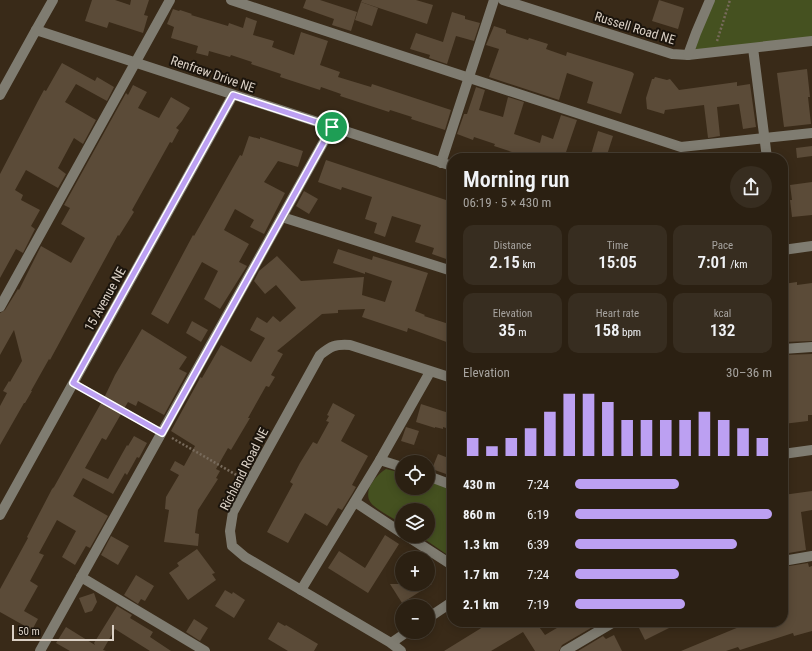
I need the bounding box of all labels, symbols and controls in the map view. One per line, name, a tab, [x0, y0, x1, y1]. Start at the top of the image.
street label: Russell Road NE	[593, 9, 677, 47]
street label: Renfrew Drive NE	[169, 53, 257, 95]
pin	[315, 110, 349, 144]
icon: arrive	[321, 116, 343, 138]
button: share	[730, 166, 772, 208]
text: Morning run	[463, 167, 570, 192]
text: 06:19 · 5 × 430 m	[463, 195, 551, 210]
text: Distance	[494, 239, 531, 252]
text: Time	[607, 239, 628, 252]
text: Pace	[712, 239, 733, 252]
text: 2.15	[489, 252, 520, 272]
text: 15:05	[598, 252, 637, 272]
text: 7:01	[698, 252, 728, 272]
text: km	[520, 258, 536, 271]
text: /km	[728, 258, 748, 271]
street label: 15 Avenue NE	[81, 264, 129, 334]
text: Elevation	[493, 307, 532, 320]
text: Heart rate	[596, 307, 639, 320]
text: kcal	[714, 307, 731, 320]
text: 35	[499, 320, 516, 340]
text: 158	[594, 320, 620, 340]
text: 132	[710, 320, 735, 340]
text: m	[516, 326, 526, 339]
text: bpm	[620, 326, 641, 339]
text: Elevation	[463, 365, 510, 380]
text: 30–36 m	[726, 365, 772, 380]
street label: Richland Road NE	[217, 425, 271, 513]
map controls	[395, 455, 435, 639]
button: locate	[395, 455, 435, 495]
text: 430 m	[463, 477, 495, 492]
text: 7:24	[527, 477, 549, 492]
button: layers	[395, 503, 435, 543]
text: 860 m	[463, 507, 495, 522]
text: 6:19	[527, 507, 549, 522]
text: 1.3 km	[463, 537, 499, 552]
text: 6:39	[527, 537, 549, 552]
button: +	[395, 551, 435, 591]
text: 1.7 km	[463, 567, 499, 582]
text: 7:24	[527, 567, 549, 582]
text: 2.1 km	[463, 597, 499, 612]
text: 7:19	[527, 597, 549, 612]
button: −	[395, 599, 435, 639]
scale bar	[12, 623, 114, 642]
text: 50 m	[18, 625, 40, 638]

